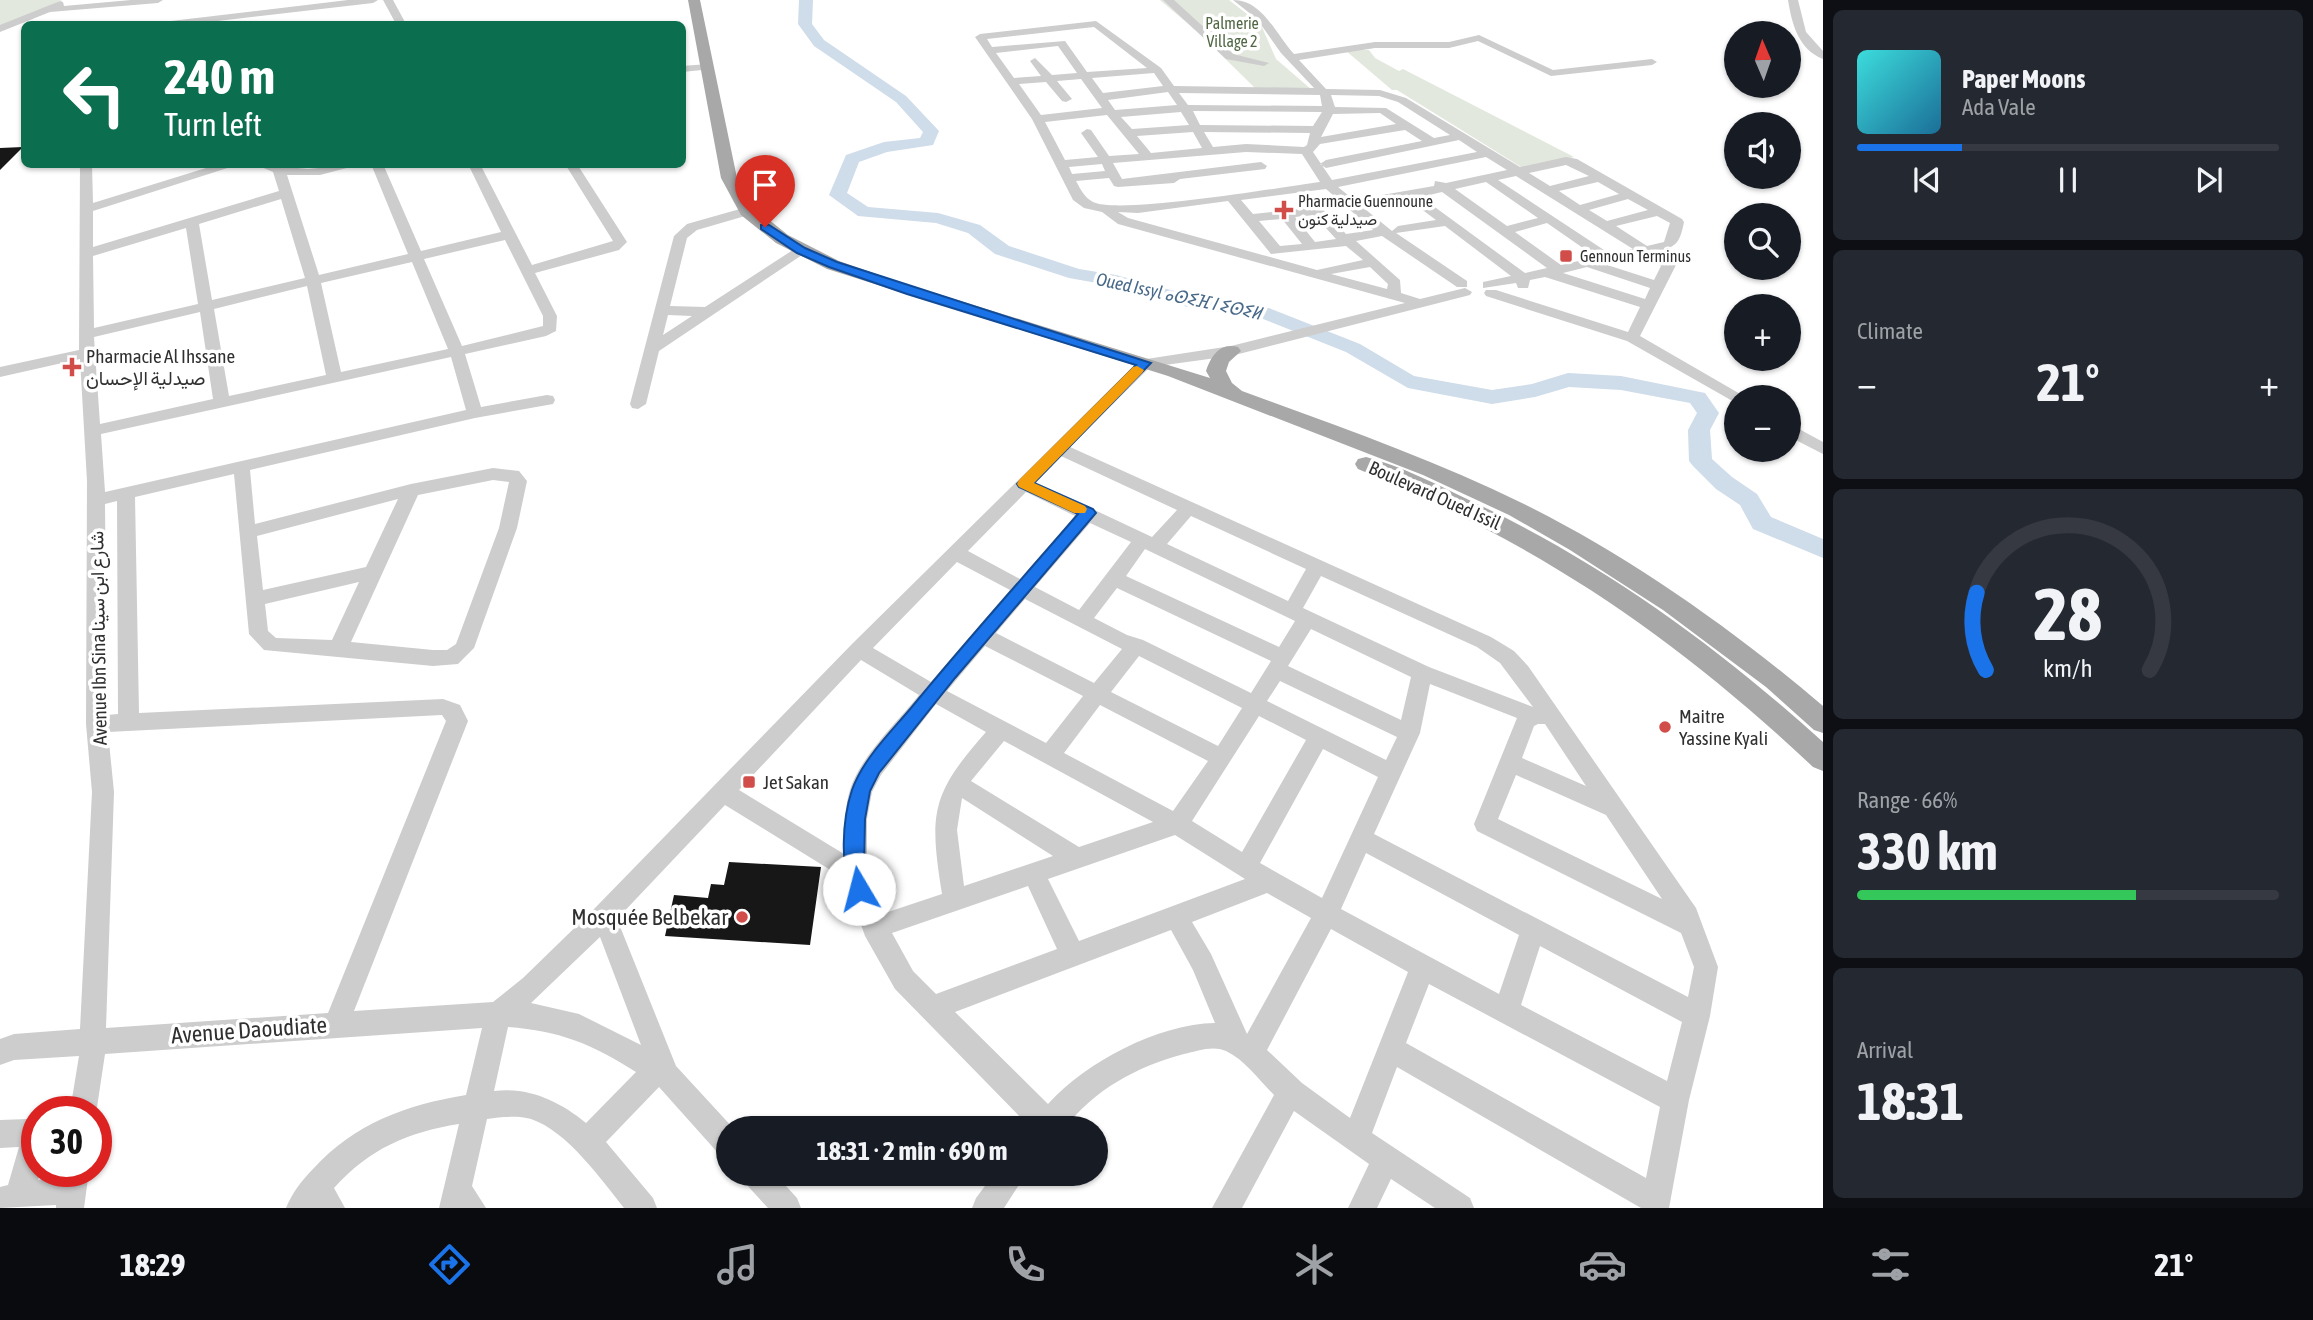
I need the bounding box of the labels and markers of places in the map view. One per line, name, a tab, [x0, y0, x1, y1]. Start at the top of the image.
pin	[735, 155, 795, 227]
place label: Pharmacie Guennoune صيدلية كنون	[1298, 192, 1433, 230]
marker: Pharmacie Guennoune صيدلية كنون	[1276, 202, 1292, 218]
place label: Gennoun Terminus	[1580, 247, 1691, 265]
marker: Gennoun Terminus	[1558, 248, 1574, 264]
place label: Pharmacie Al Ihssane صيدلية الإحسان	[86, 345, 235, 391]
marker: Pharmacie Al Ihssane صيدلية الإحسان	[64, 359, 80, 375]
place label: Maitre Yassine Kyali	[1679, 705, 1768, 749]
marker: Maitre Yassine Kyali	[1657, 719, 1673, 735]
place label: Jet Sakan	[763, 771, 829, 793]
marker: Jet Sakan	[741, 774, 757, 790]
place label: Mosquée Belbekar	[571, 904, 729, 930]
marker: Mosquée Belbekar	[734, 909, 750, 925]

